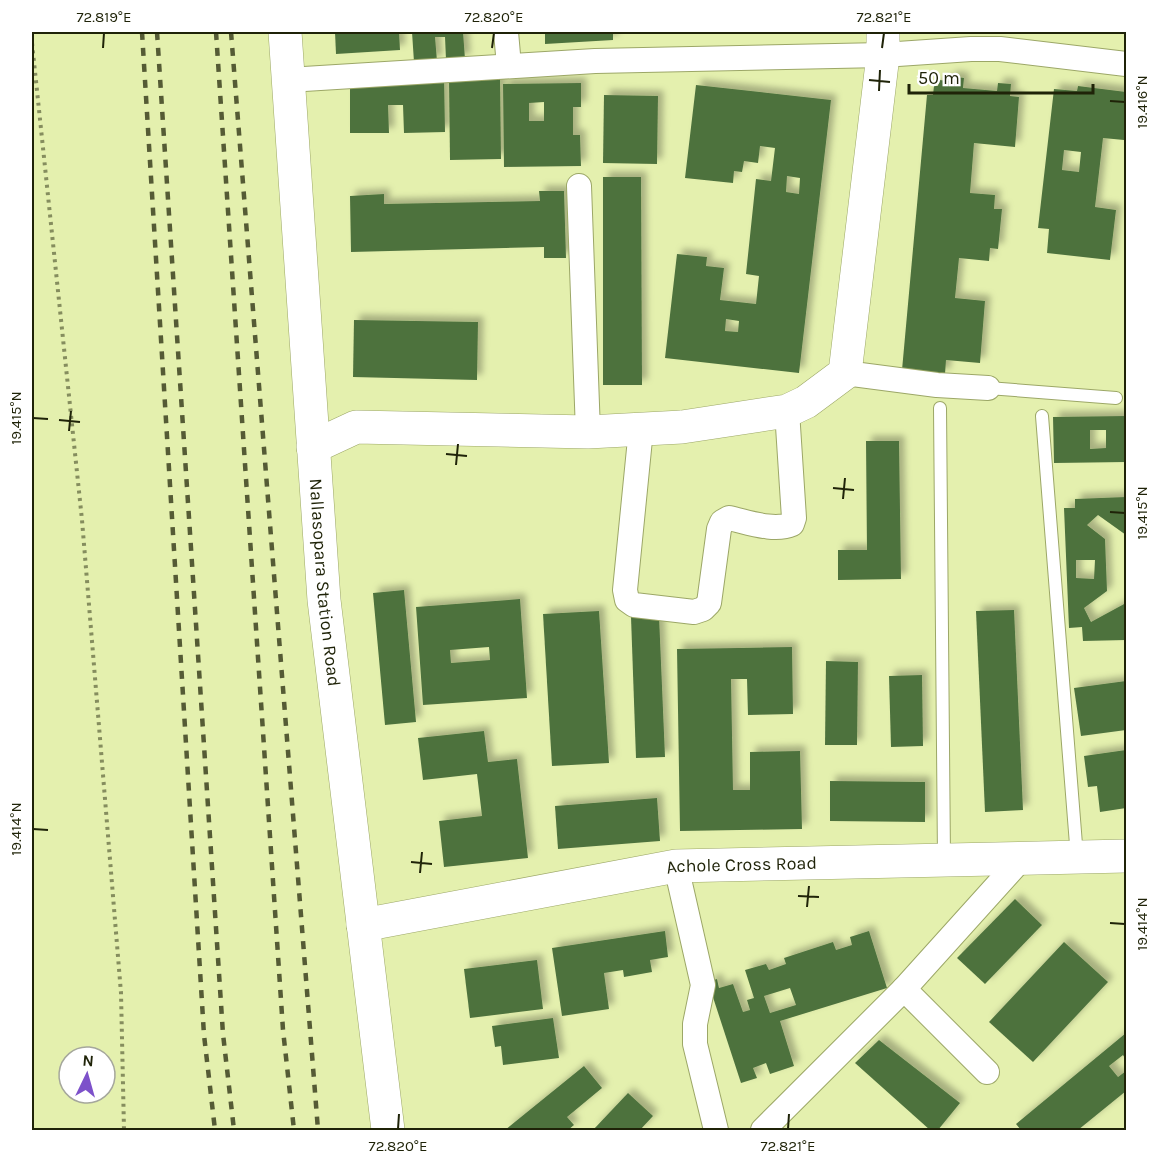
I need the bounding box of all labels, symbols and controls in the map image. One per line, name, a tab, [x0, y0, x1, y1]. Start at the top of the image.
text: 72.819°E	[77, 8, 131, 26]
text: 72.820°E	[465, 8, 523, 26]
text: 72.821°E	[857, 8, 911, 26]
scale bar	[909, 57, 1094, 95]
text: 50 m	[918, 67, 960, 89]
text: 19.416°N	[1133, 75, 1151, 129]
text: 19.415°N	[7, 391, 25, 445]
street label: Nallasopara Station Road	[305, 478, 345, 688]
text: 19.415°N	[1133, 486, 1151, 540]
text: 19.414°N	[7, 802, 25, 856]
street label: Achole Cross Road	[664, 852, 817, 879]
text: 19.414°N	[1133, 897, 1151, 951]
north arrow	[57, 1045, 117, 1105]
text: N	[82, 1051, 95, 1071]
text: 72.820°E	[369, 1137, 427, 1155]
text: 72.821°E	[761, 1137, 815, 1155]

